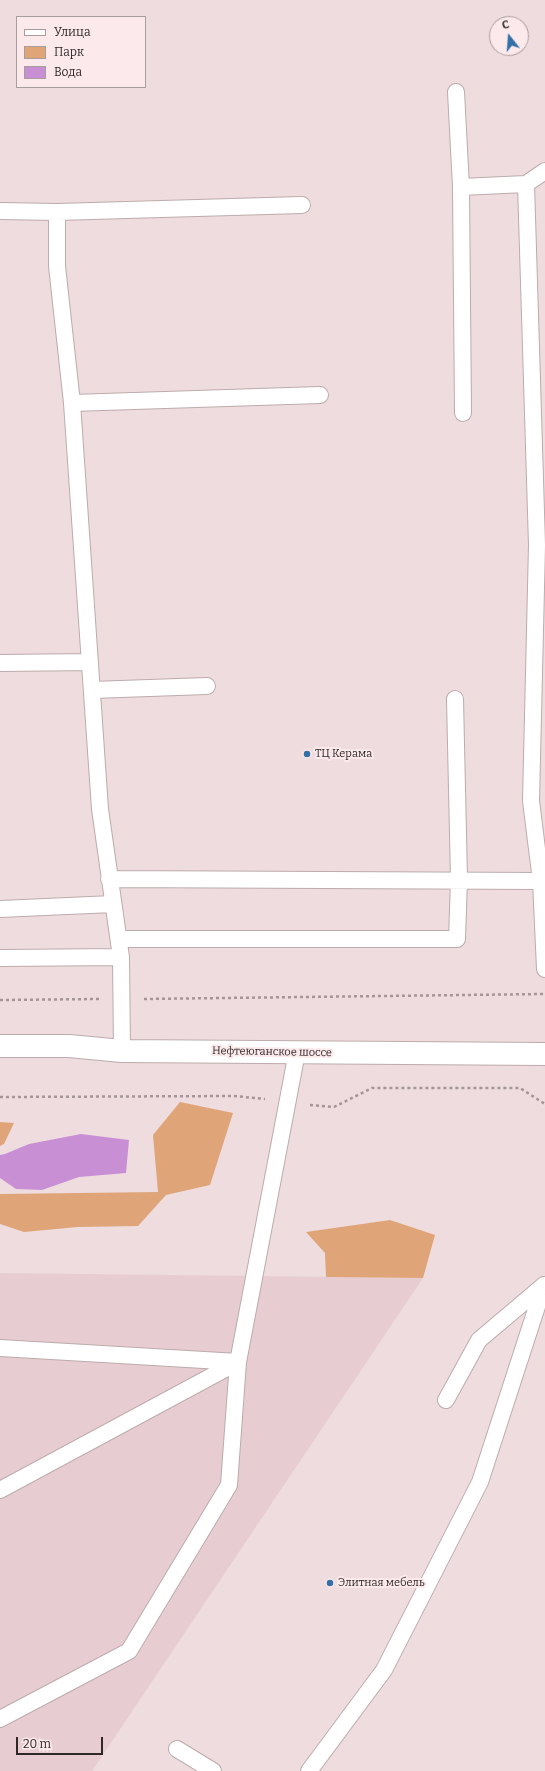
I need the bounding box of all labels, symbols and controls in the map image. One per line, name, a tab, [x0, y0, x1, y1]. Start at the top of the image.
legend	[16, 16, 146, 88]
north arrow	[489, 16, 529, 56]
text: С	[500, 18, 511, 32]
text: Улица	[54, 25, 90, 39]
text: Парк	[54, 45, 84, 59]
text: Вода	[54, 65, 82, 79]
place label: ТЦ Керама	[315, 747, 372, 761]
marker: ТЦ Керама	[302, 749, 312, 759]
street label: Нефтеюганское шоссе	[212, 1044, 332, 1060]
place label: Элитная мебель	[338, 1576, 425, 1590]
marker: Элитная мебель	[325, 1578, 335, 1588]
scale bar	[18, 1729, 105, 1755]
text: 20 m	[23, 1737, 51, 1751]

